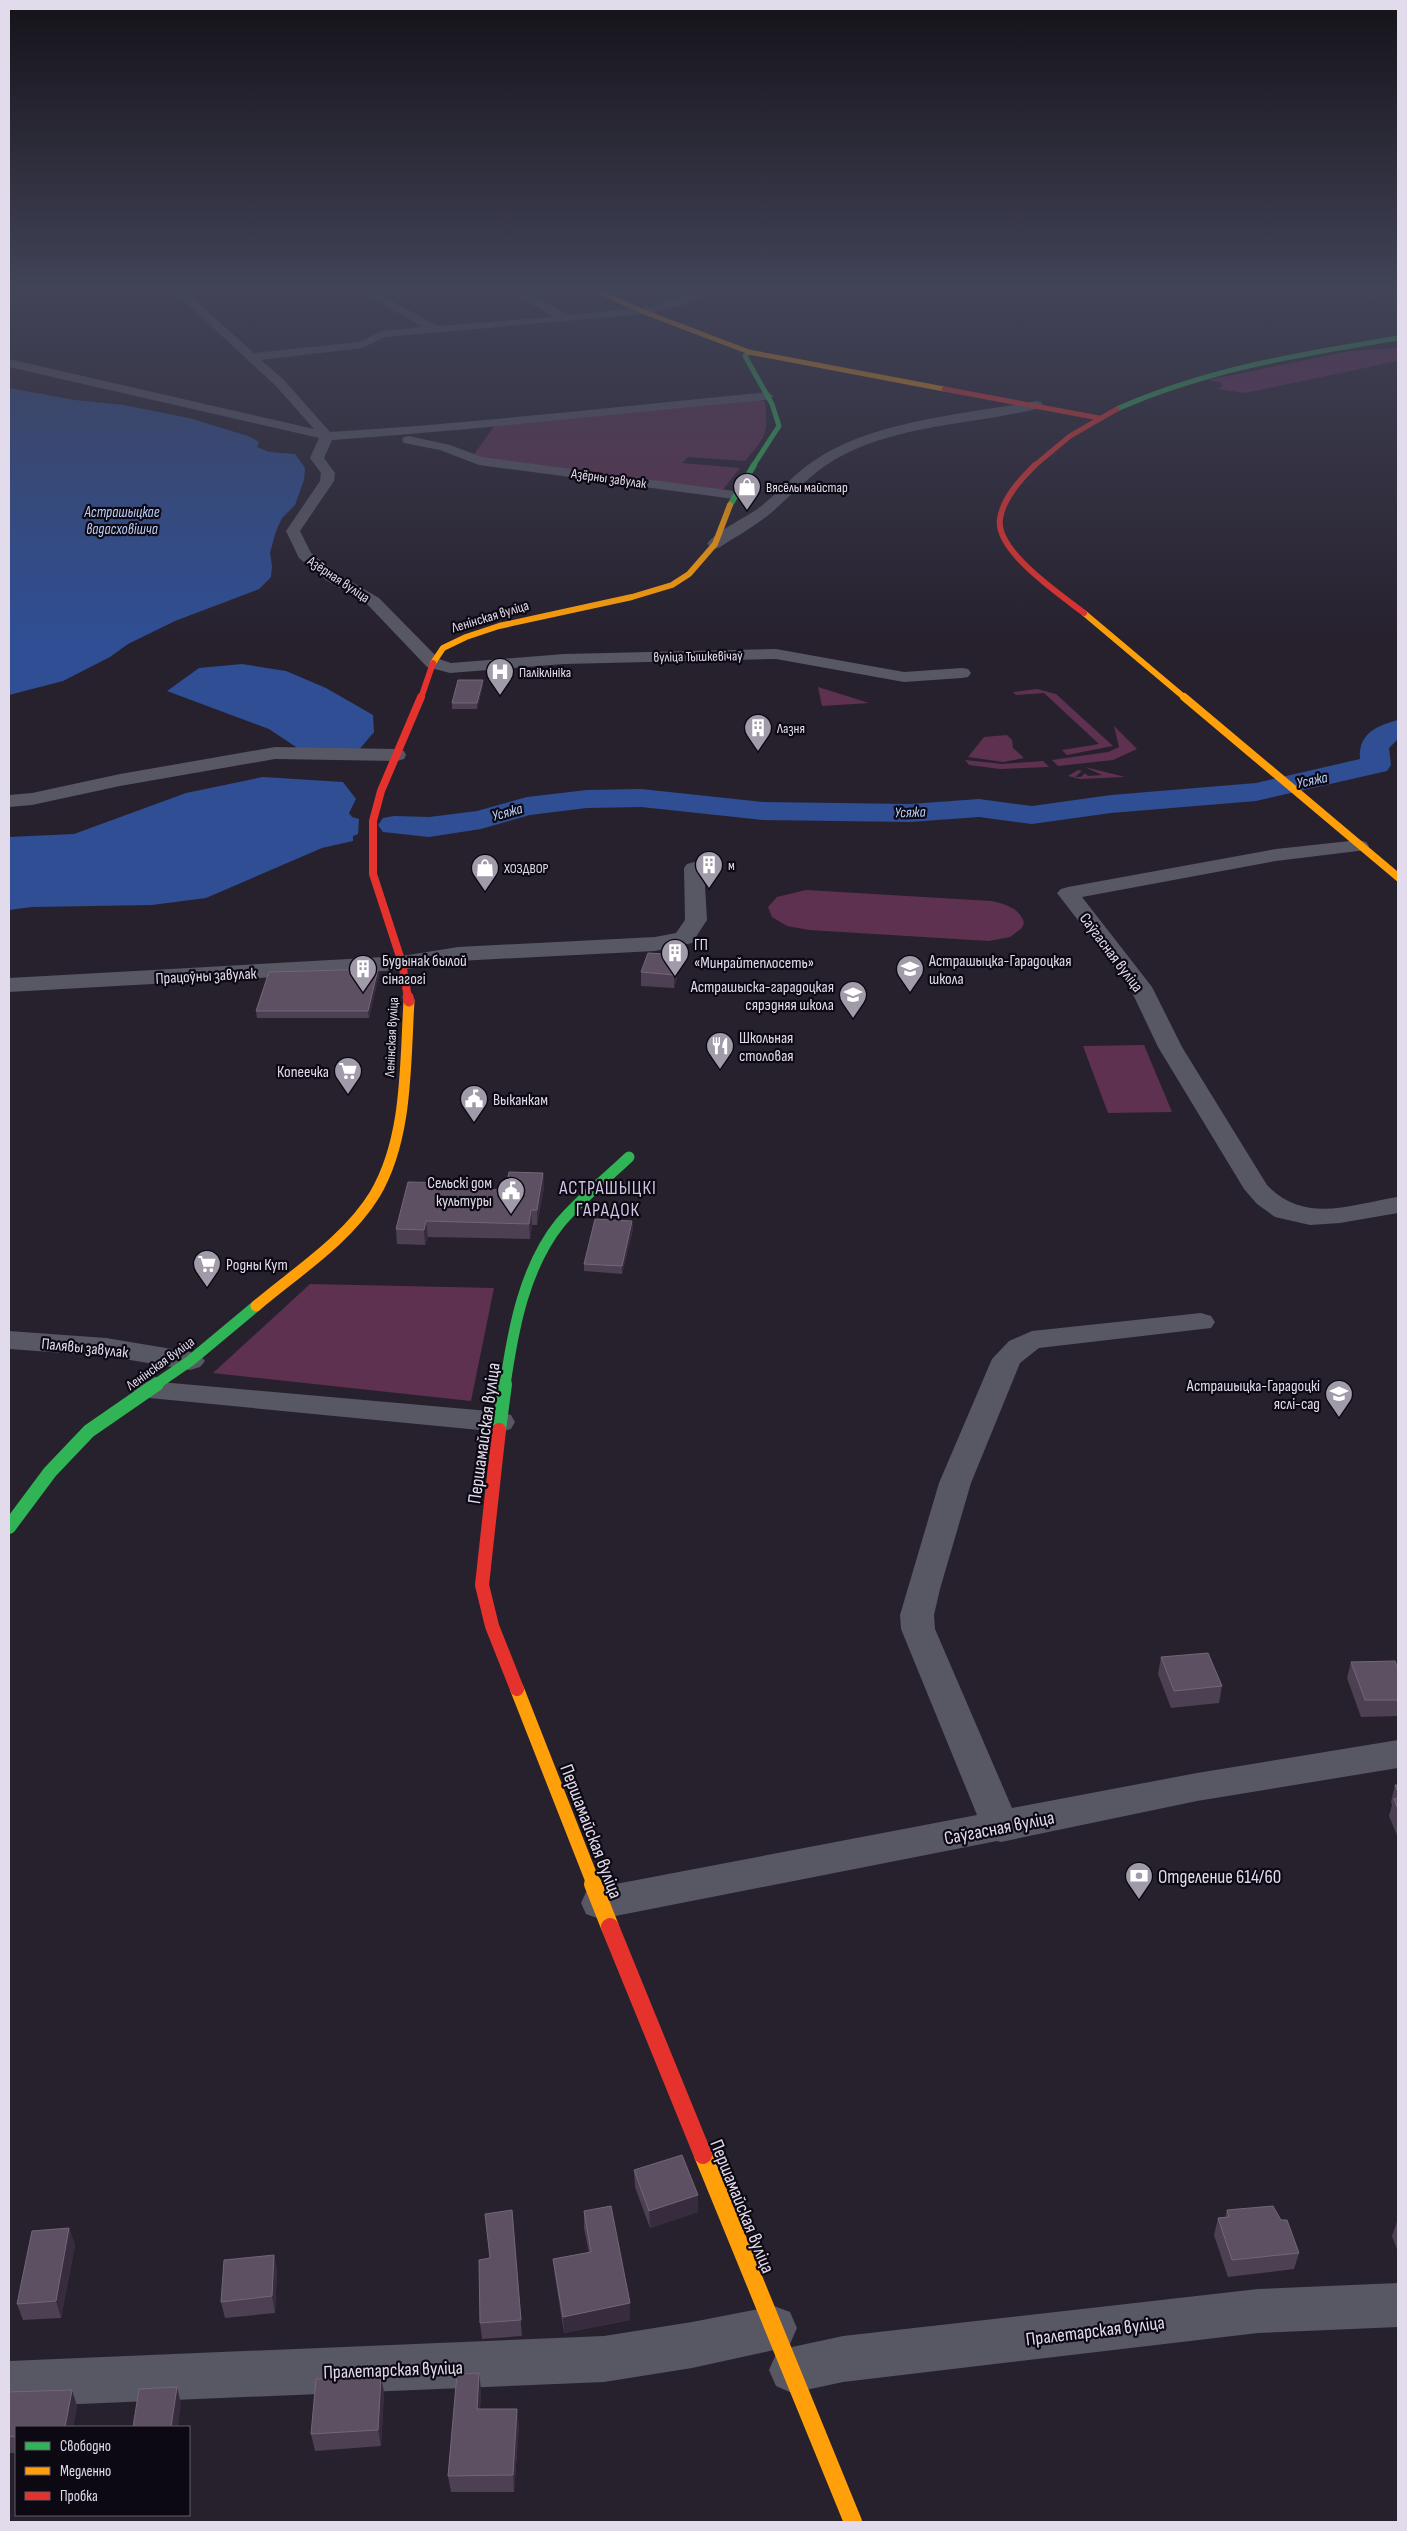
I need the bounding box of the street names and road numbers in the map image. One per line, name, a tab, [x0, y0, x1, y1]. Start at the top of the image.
street label: Азёрны завулак	[569, 465, 648, 492]
street label: Азёрная вуліца	[304, 552, 373, 606]
street label: Ленінская вуліца	[448, 597, 531, 637]
street label: вуліца Тышкевічаў	[653, 647, 743, 666]
street label: Саўгасная вуліца	[1075, 910, 1147, 996]
street label: Працоўны завулак	[155, 964, 258, 989]
street label: Ленінская вуліца	[381, 997, 402, 1078]
street label: Ленінская вуліца	[122, 1333, 198, 1394]
street label: Палявы завулак	[41, 1334, 130, 1363]
street label: Першамайская вуліца	[463, 1361, 506, 1505]
street label: Першамайская вуліца	[554, 1761, 627, 1902]
street label: Саўгасная вуліца	[942, 1807, 1056, 1850]
street label: Першамайская вуліца	[704, 2136, 779, 2277]
street label: Пралетарская вуліца	[1024, 2312, 1166, 2351]
street label: Пралетарская вуліца	[323, 2357, 463, 2384]

